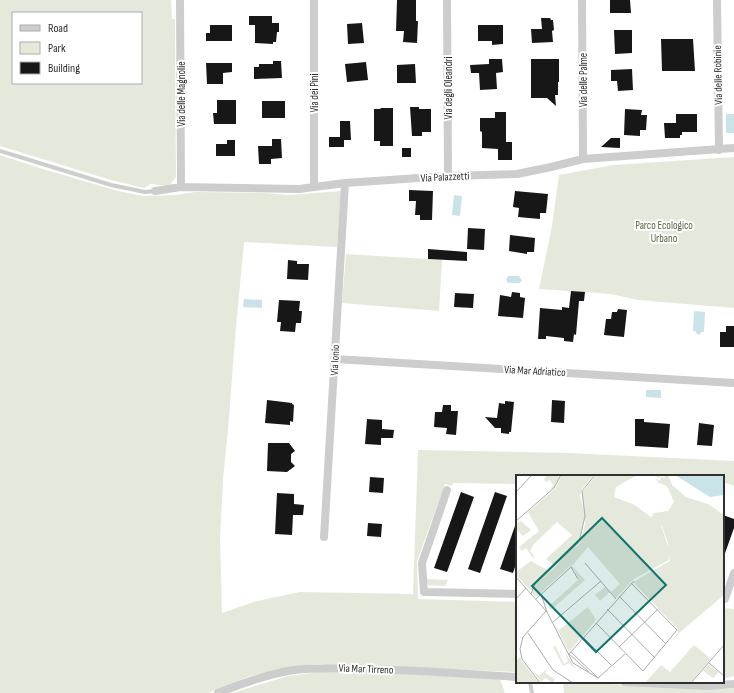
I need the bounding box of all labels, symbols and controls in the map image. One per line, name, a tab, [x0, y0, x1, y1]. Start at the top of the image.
legend	[12, 12, 142, 84]
text: Road	[48, 21, 68, 36]
text: Park	[48, 41, 66, 56]
street label: Via delle Robinie	[711, 45, 725, 105]
street label: Via delle Palme	[577, 53, 590, 107]
street label: Via degli Oleandri	[442, 56, 455, 120]
text: Building	[48, 61, 80, 76]
street label: Via delle Magnolie	[175, 61, 188, 127]
street label: Via dei Pini	[308, 73, 321, 113]
street label: Via Palazzetti	[420, 169, 470, 185]
park label: Parco Ecologico Urbano	[635, 219, 693, 245]
street label: Via Ionio	[328, 344, 342, 376]
street label: Via Mar Adriatico	[504, 363, 567, 379]
inset map	[516, 475, 724, 683]
street label: Via Mar Tirreno	[338, 662, 394, 676]

